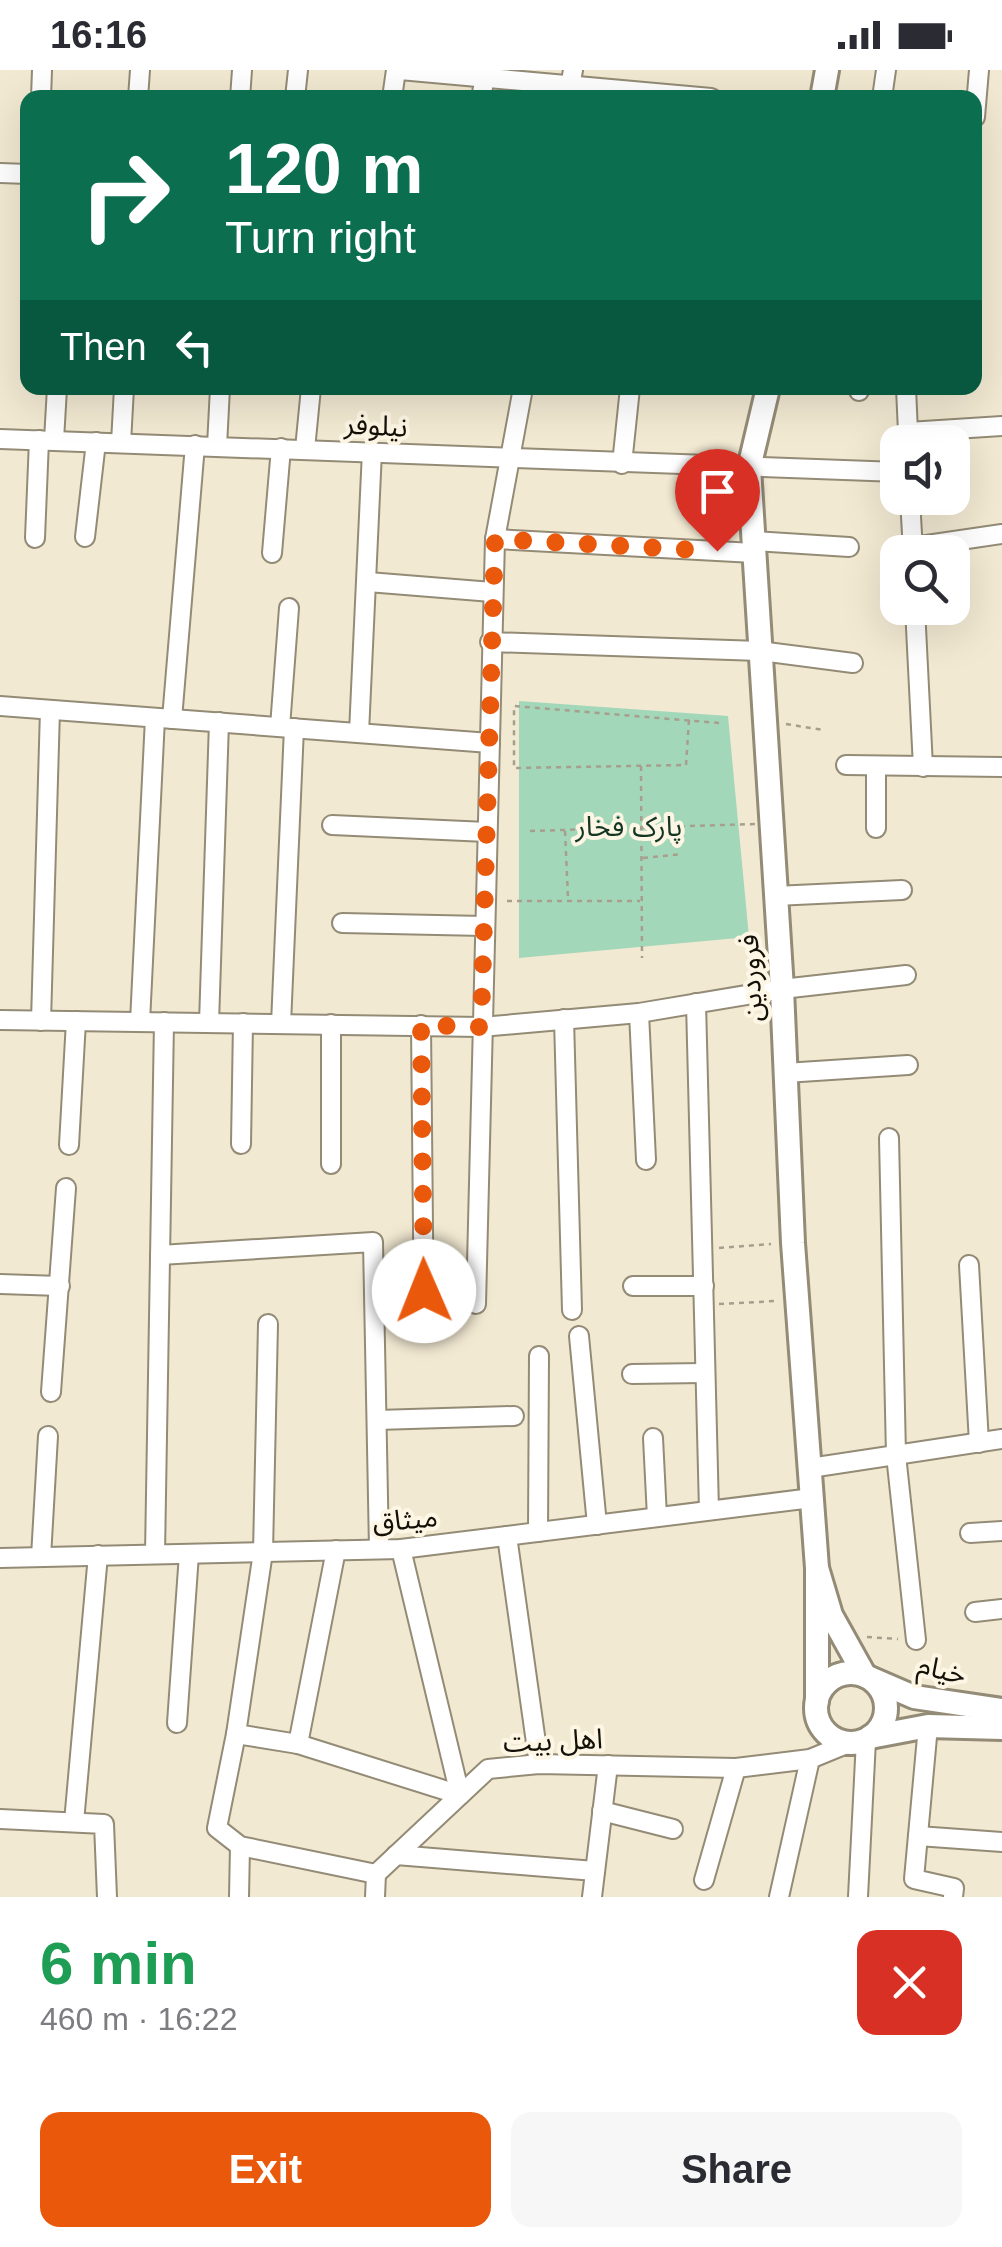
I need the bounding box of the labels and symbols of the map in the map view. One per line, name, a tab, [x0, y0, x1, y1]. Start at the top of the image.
street label: نیلوفر	[343, 408, 408, 444]
pin	[675, 449, 760, 552]
park label: پارک فخار	[575, 811, 682, 844]
street label: فروردین	[733, 933, 769, 1023]
position arrow	[372, 1239, 476, 1343]
street label: میثاق	[371, 1501, 439, 1538]
street label: خیام	[914, 1649, 969, 1695]
street label: اهل بیت	[503, 1723, 603, 1759]

